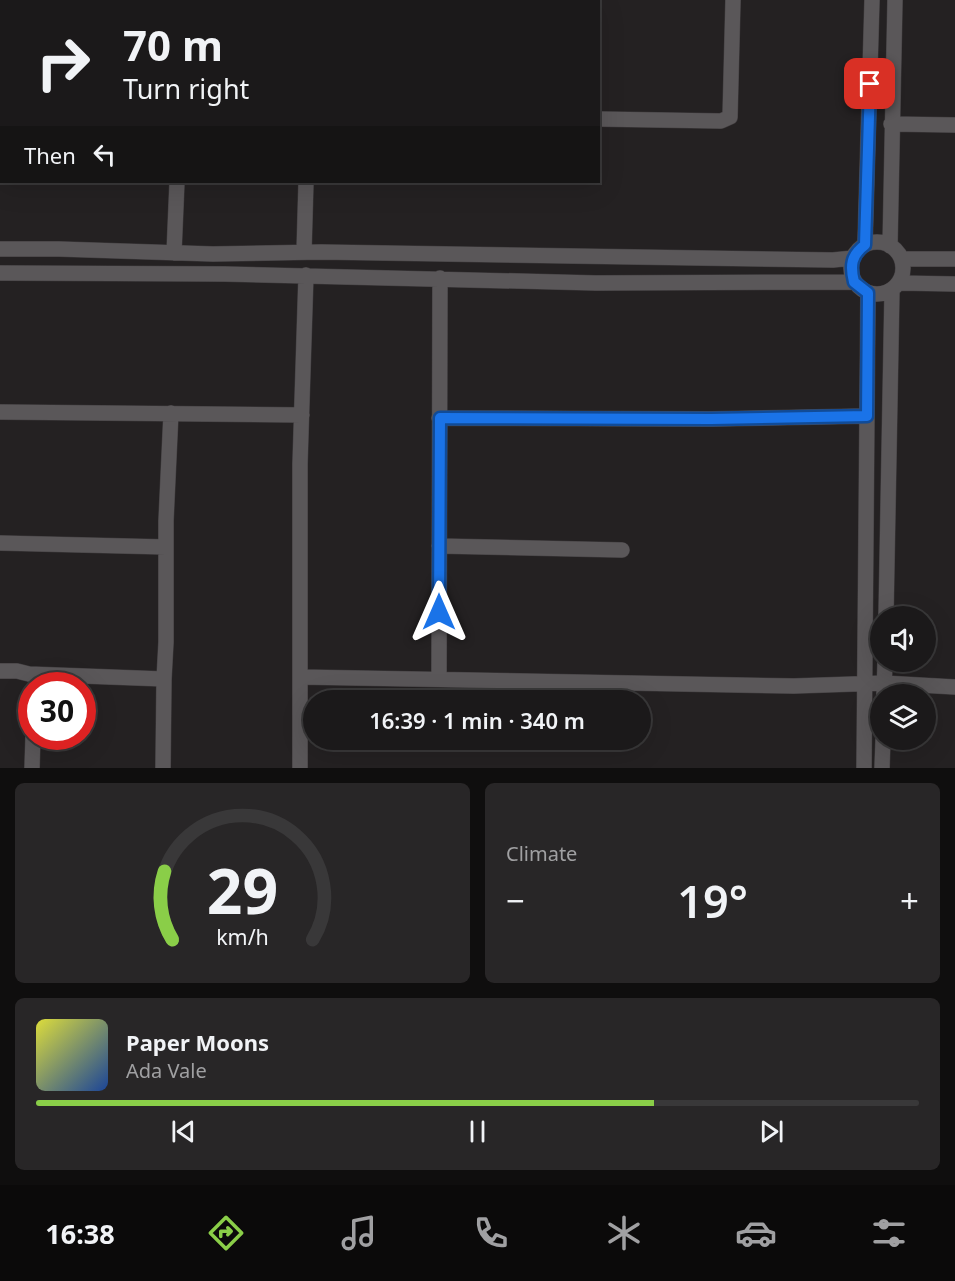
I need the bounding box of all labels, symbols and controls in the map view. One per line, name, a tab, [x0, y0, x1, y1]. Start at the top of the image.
text: 70 m	[123, 16, 223, 73]
icon: right	[24, 24, 102, 102]
pin	[844, 58, 895, 109]
icon: arrive	[853, 67, 886, 100]
text: Turn right	[123, 70, 249, 107]
icon: left	[88, 138, 121, 171]
text: Then	[24, 140, 76, 170]
position arrow	[407, 580, 471, 644]
map controls	[870, 606, 936, 750]
button: sound	[870, 606, 936, 672]
speed limit sign: 30	[18, 672, 96, 750]
button: layers	[870, 684, 936, 750]
text: 16:39 · 1 min · 340 m	[369, 705, 585, 735]
text: Climate	[506, 840, 577, 867]
text: 29	[207, 847, 278, 932]
text: 19°	[677, 870, 748, 931]
text: −	[506, 878, 525, 923]
text: +	[900, 878, 919, 923]
text: km/h	[216, 922, 269, 951]
text: Paper Moons	[126, 1027, 269, 1057]
text: Ada Vale	[126, 1057, 207, 1084]
icon: previous	[167, 1115, 200, 1148]
icon: pause	[461, 1115, 494, 1148]
icon: next	[755, 1115, 788, 1148]
icon: directions	[205, 1212, 247, 1254]
icon: music	[338, 1212, 380, 1254]
icon: phone	[470, 1212, 512, 1254]
icon: climate	[603, 1212, 645, 1254]
icon: car	[735, 1212, 777, 1254]
icon: filters	[868, 1212, 910, 1254]
text: 16:38	[45, 1215, 115, 1252]

